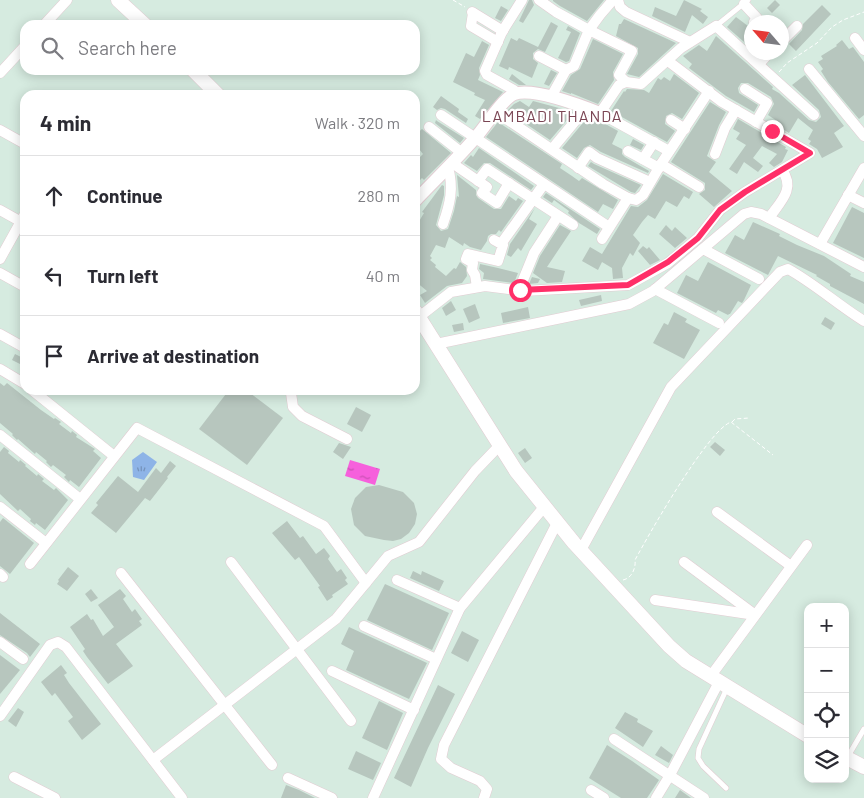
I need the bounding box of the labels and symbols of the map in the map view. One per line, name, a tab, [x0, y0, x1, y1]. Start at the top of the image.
north arrow	[744, 15, 789, 60]
district label: LAMBADI THANDA	[482, 106, 622, 125]
route end	[761, 120, 784, 143]
route start	[509, 279, 532, 302]

